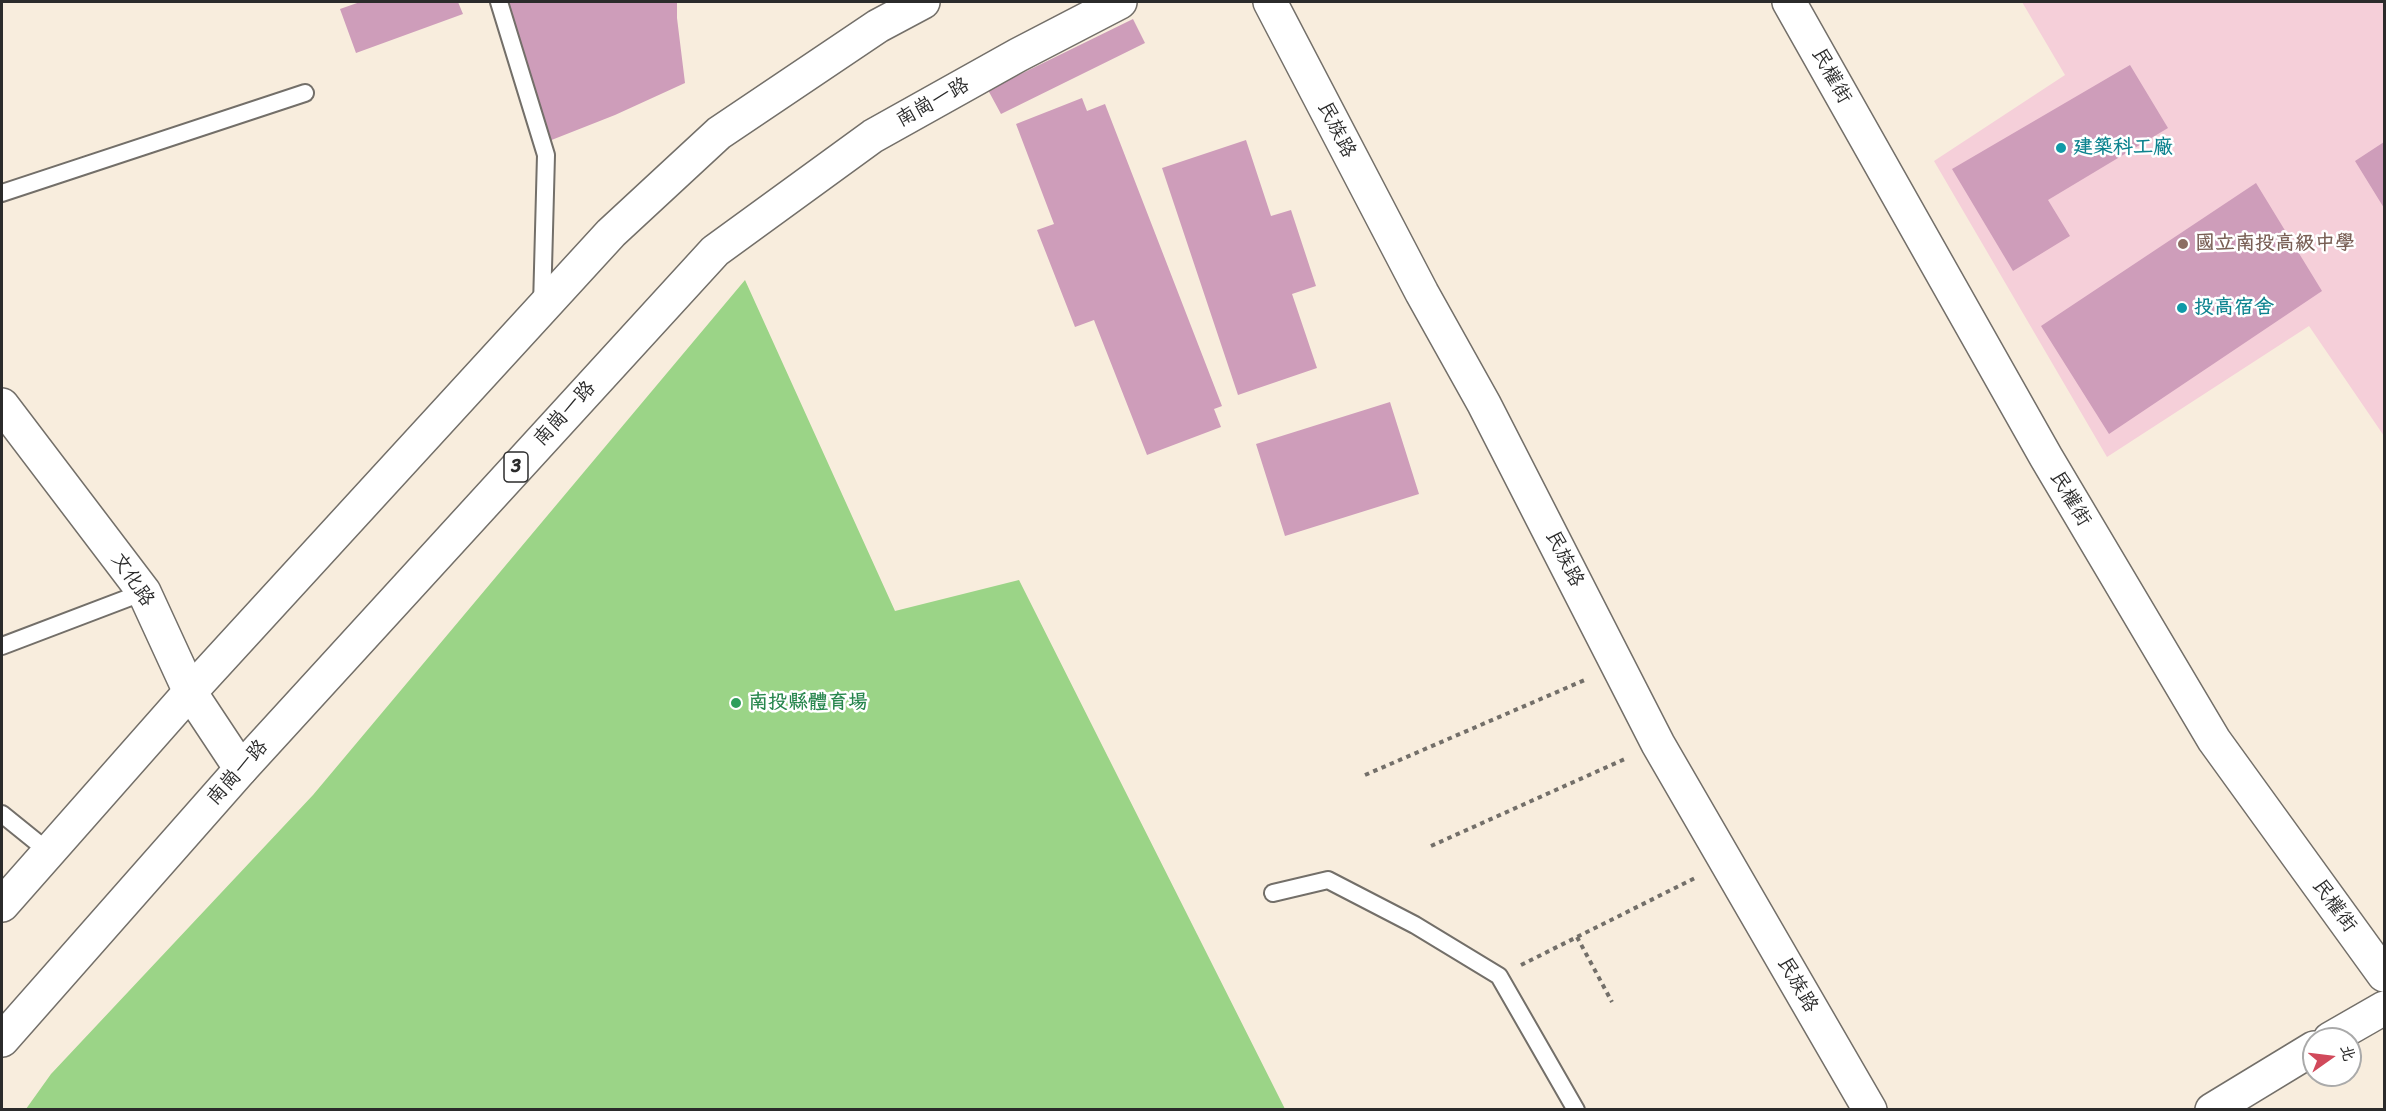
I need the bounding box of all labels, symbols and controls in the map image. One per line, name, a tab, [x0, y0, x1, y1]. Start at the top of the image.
street label: 民權街	[1806, 44, 1856, 108]
street label: 南崗一路	[892, 73, 974, 133]
street label: 民族路	[1312, 98, 1360, 162]
place label: 建築科工廠	[2073, 136, 2173, 160]
marker: 建築科工廠	[2054, 141, 2068, 155]
place label: 國立南投高級中學	[2195, 232, 2355, 256]
marker: 國立南投高級中學	[2176, 237, 2190, 251]
place label: 投高宿舍	[2194, 296, 2274, 320]
marker: 投高宿舍	[2175, 301, 2189, 315]
street label: 南崗一路	[529, 377, 601, 451]
road number: 3	[504, 452, 528, 482]
street label: 民權街	[2044, 467, 2096, 531]
street label: 民族路	[1540, 527, 1588, 591]
street label: 文化路	[105, 548, 159, 612]
place label: 南投縣體育場	[748, 691, 868, 715]
marker: 南投縣體育場	[729, 696, 743, 710]
street label: 南崗一路	[202, 735, 274, 811]
street label: 民權街	[2307, 875, 2361, 937]
street label: 民族路	[1772, 953, 1822, 1017]
north arrow	[2302, 1027, 2362, 1087]
text: 北	[2332, 1042, 2364, 1064]

